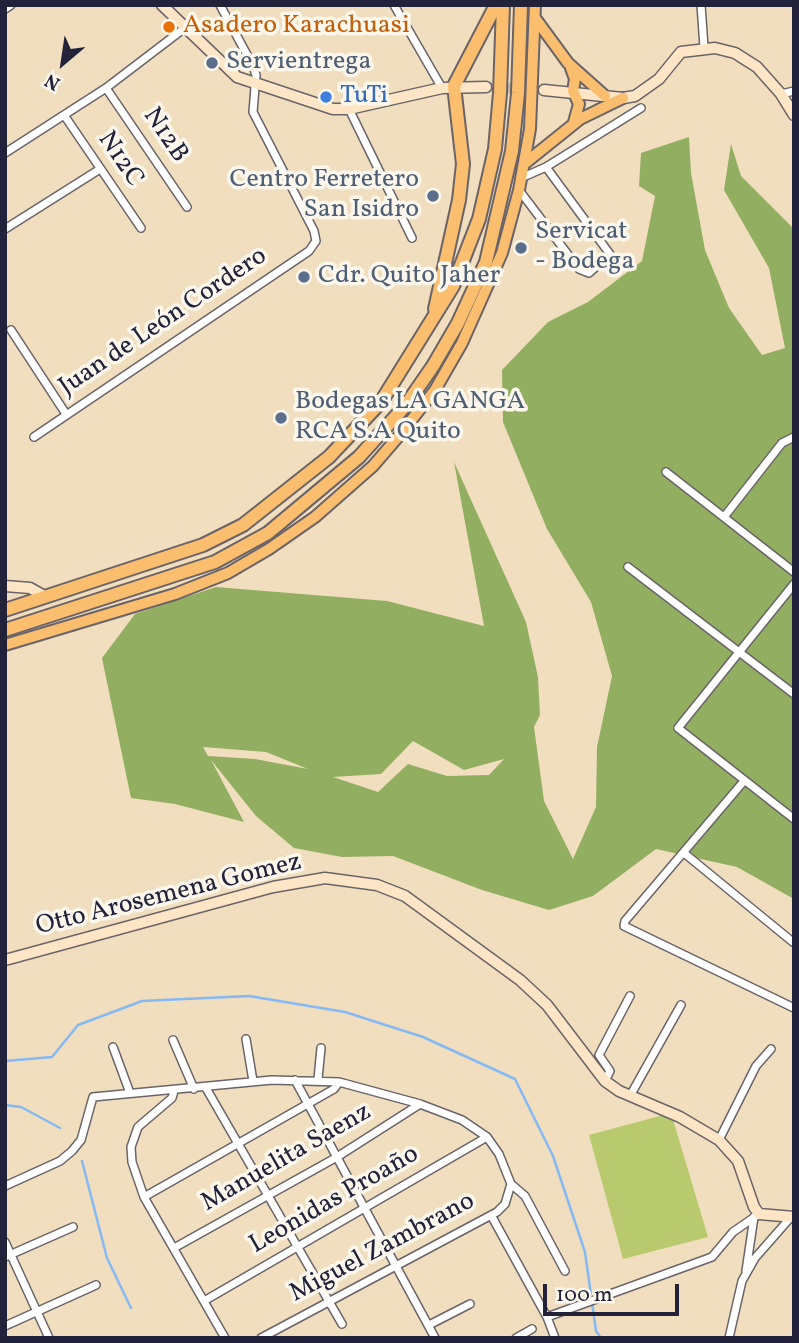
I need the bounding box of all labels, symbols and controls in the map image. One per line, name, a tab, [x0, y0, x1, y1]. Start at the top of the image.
place label: Asadero Karachuasi	[183, 11, 410, 43]
marker: Asadero Karachuasi	[161, 19, 177, 35]
north arrow	[28, 28, 98, 98]
place label: Servientrega	[226, 47, 372, 79]
marker: Servientrega	[204, 55, 220, 71]
text: N	[40, 67, 65, 96]
place label: TuTi	[340, 81, 388, 113]
marker: TuTi	[318, 89, 334, 105]
street label: N12B	[134, 103, 194, 169]
street label: N12C	[89, 126, 149, 194]
place label: Centro Ferretero San Isidro	[229, 165, 419, 227]
marker: Centro Ferretero San Isidro	[425, 188, 441, 204]
place label: Servicat - Bodega	[535, 217, 634, 278]
marker: Servicat - Bodega	[513, 240, 529, 256]
street label: Juan de León Cordero	[54, 242, 274, 404]
place label: Cdr. Quito Jaher	[318, 261, 500, 293]
marker: Cdr. Quito Jaher	[296, 269, 312, 285]
place label: Bodegas LA GANGA RCA S.A Quito	[295, 387, 525, 448]
marker: Bodegas LA GANGA RCA S.A Quito	[273, 410, 289, 426]
street label: Otto Arosemena Gomez	[33, 848, 305, 944]
street label: Manuelita Saenz	[197, 1098, 377, 1220]
street label: Leonidas Proaño	[245, 1140, 425, 1262]
street label: Miguel Zambrano	[285, 1187, 481, 1311]
scale bar	[547, 1270, 684, 1314]
text: 100 m	[556, 1281, 613, 1310]

